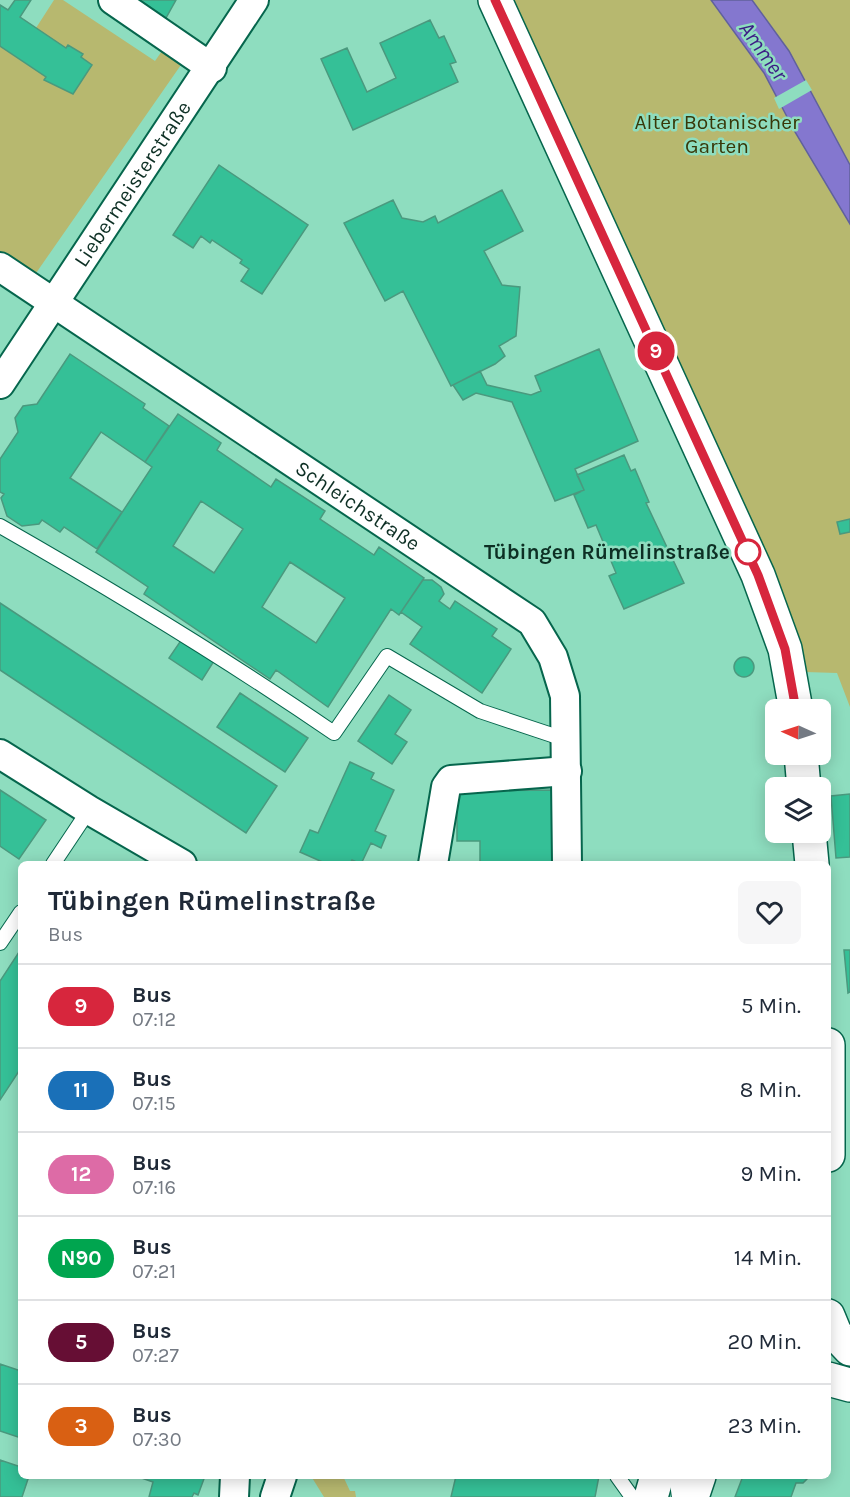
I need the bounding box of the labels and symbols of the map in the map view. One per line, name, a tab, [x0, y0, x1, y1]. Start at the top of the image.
water label: Ammer	[733, 16, 793, 87]
street label: Liebermeisterstraße	[69, 96, 196, 271]
park label: Alter Botanischer Garten	[634, 110, 800, 158]
line badge: 9	[636, 332, 676, 370]
street label: Schleichstraße	[291, 456, 424, 556]
marker: Tübingen Rümelinstraße	[735, 539, 761, 565]
place label: Tübingen Rümelinstraße	[484, 540, 730, 564]
north arrow	[765, 699, 831, 765]

